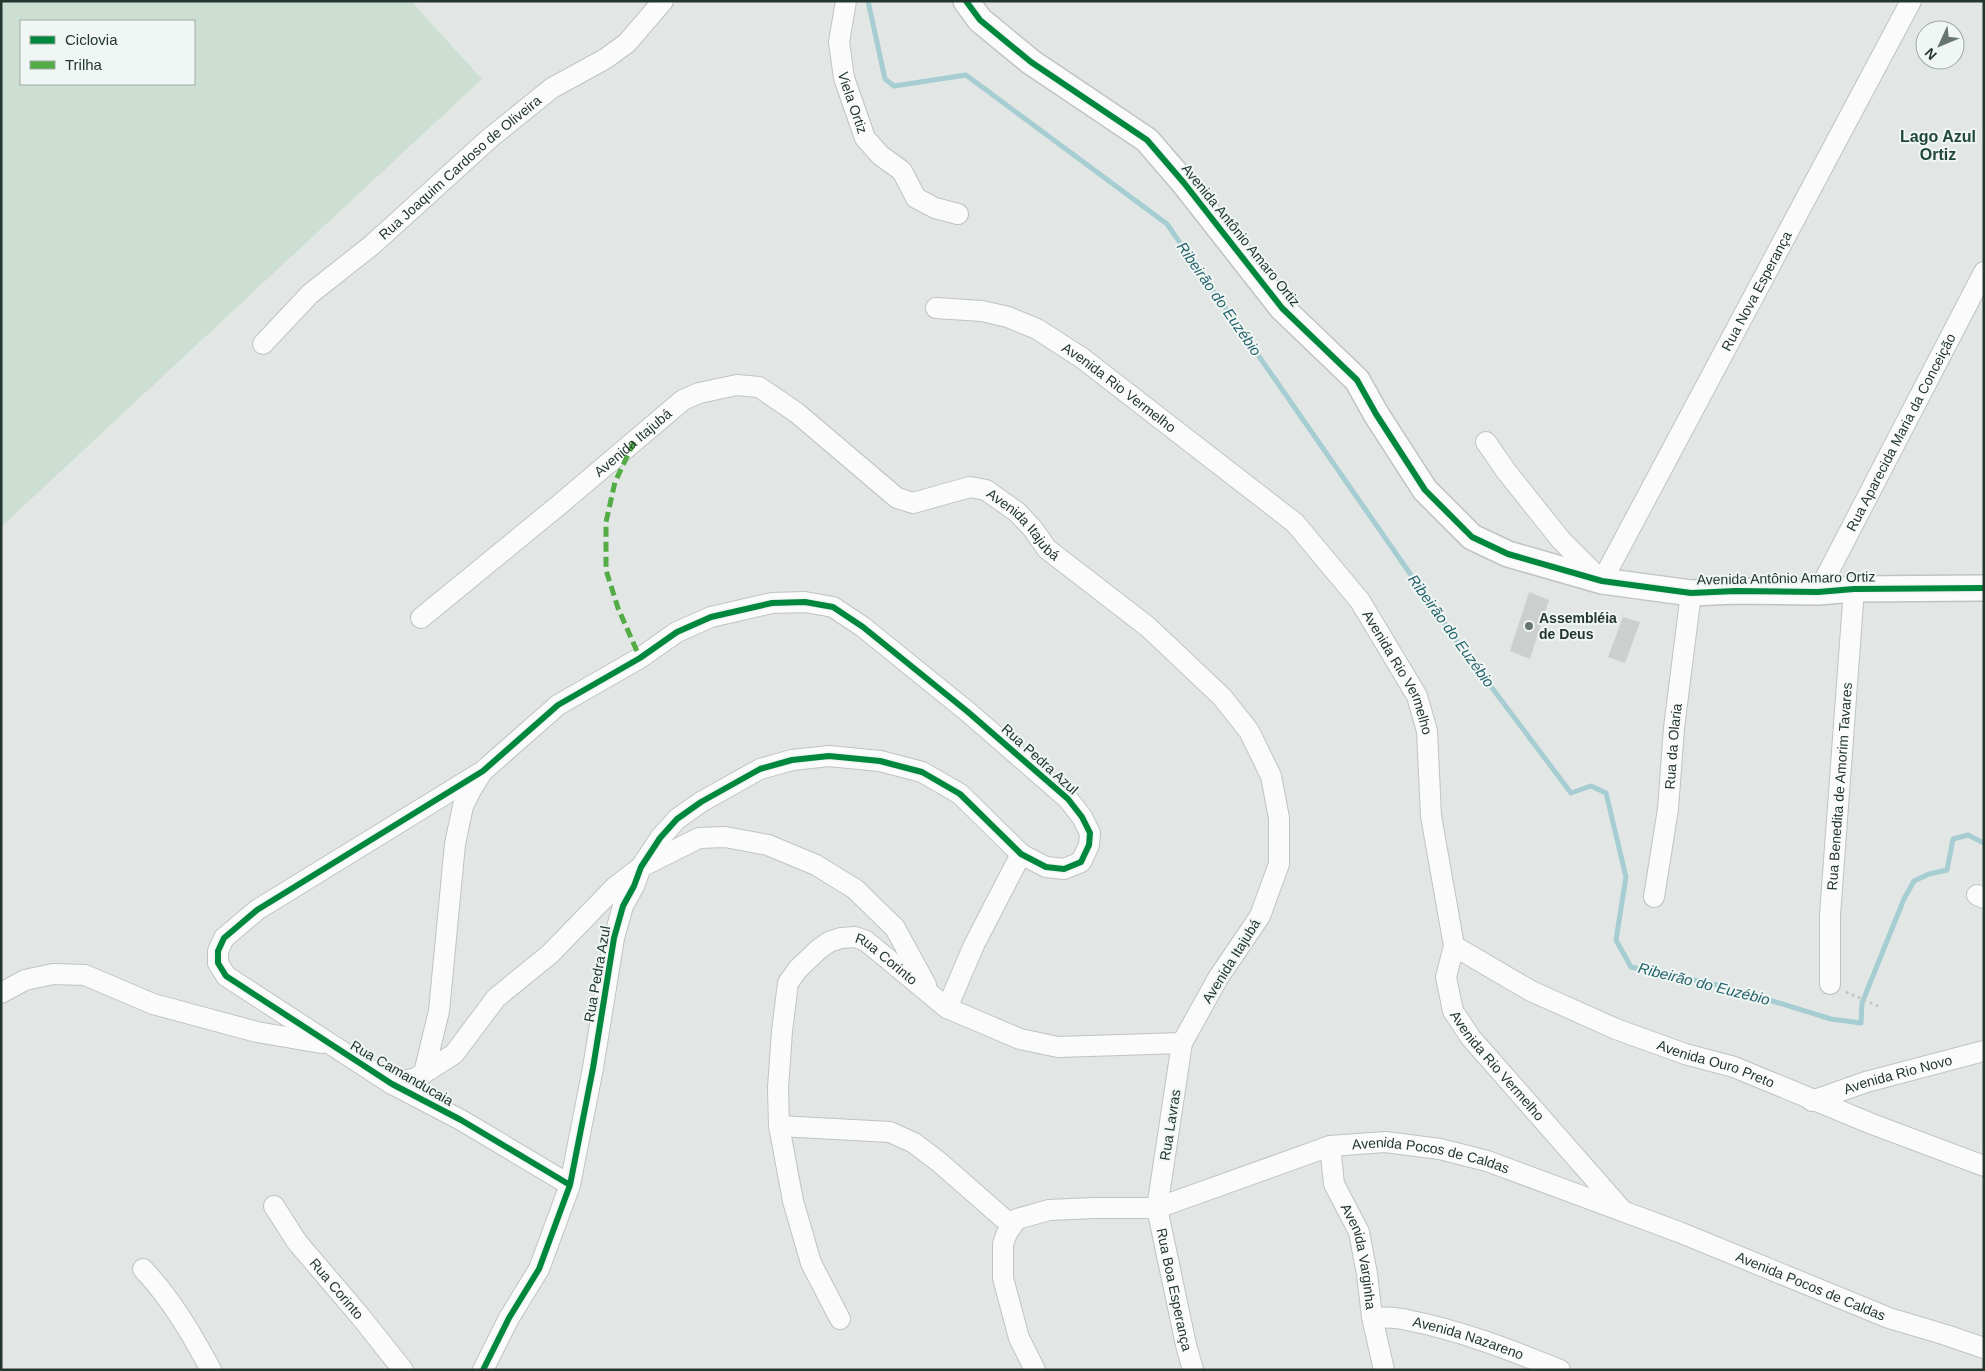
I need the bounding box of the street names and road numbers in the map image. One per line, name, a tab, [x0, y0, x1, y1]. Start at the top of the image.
street label: Viela Ortiz	[835, 71, 871, 136]
street label: Rua Joaquim Cardoso de Oliveira	[376, 92, 544, 243]
street label: Avenida Antônio Amaro Ortiz	[1179, 161, 1303, 309]
street label: Rua Nova Esperança	[1718, 228, 1795, 354]
street label: Rua Aparecida Maria da Conceição	[1843, 330, 1959, 534]
street label: Avenida Rio Vermelho	[1059, 339, 1179, 436]
street label: Avenida Itajubá	[591, 405, 675, 480]
street label: Avenida Itajubá	[984, 485, 1063, 564]
street label: Avenida Antônio Amaro Ortiz	[1697, 568, 1875, 588]
street label: Avenida Rio Vermelho	[1359, 607, 1436, 737]
street label: Rua Benedita de Amorim Tavares	[1824, 682, 1855, 891]
street label: Rua da Olaria	[1661, 702, 1685, 790]
street label: Rua Pedra Azul	[998, 721, 1082, 797]
street label: Avenida Itajubá	[1199, 916, 1263, 1006]
street label: Rua Pedra Azul	[581, 925, 613, 1023]
street label: Rua Corinto	[853, 930, 921, 988]
street label: Avenida Rio Vermelho	[1447, 1007, 1548, 1124]
street label: Rua Camanducaia	[348, 1037, 456, 1109]
street label: Avenida Ouro Preto	[1655, 1037, 1777, 1091]
street label: Avenida Rio Novo	[1841, 1052, 1954, 1097]
street label: Rua Lavras	[1156, 1088, 1184, 1162]
street label: Avenida Pocos de Caldas	[1351, 1134, 1512, 1177]
street label: Avenida Varginha	[1338, 1201, 1379, 1310]
street label: Rua Boa Esperança	[1153, 1226, 1195, 1353]
street label: Avenida Pocos de Caldas	[1734, 1248, 1888, 1324]
street label: Rua Corinto	[306, 1255, 367, 1322]
street label: Avenida Nazareno	[1411, 1313, 1526, 1363]

